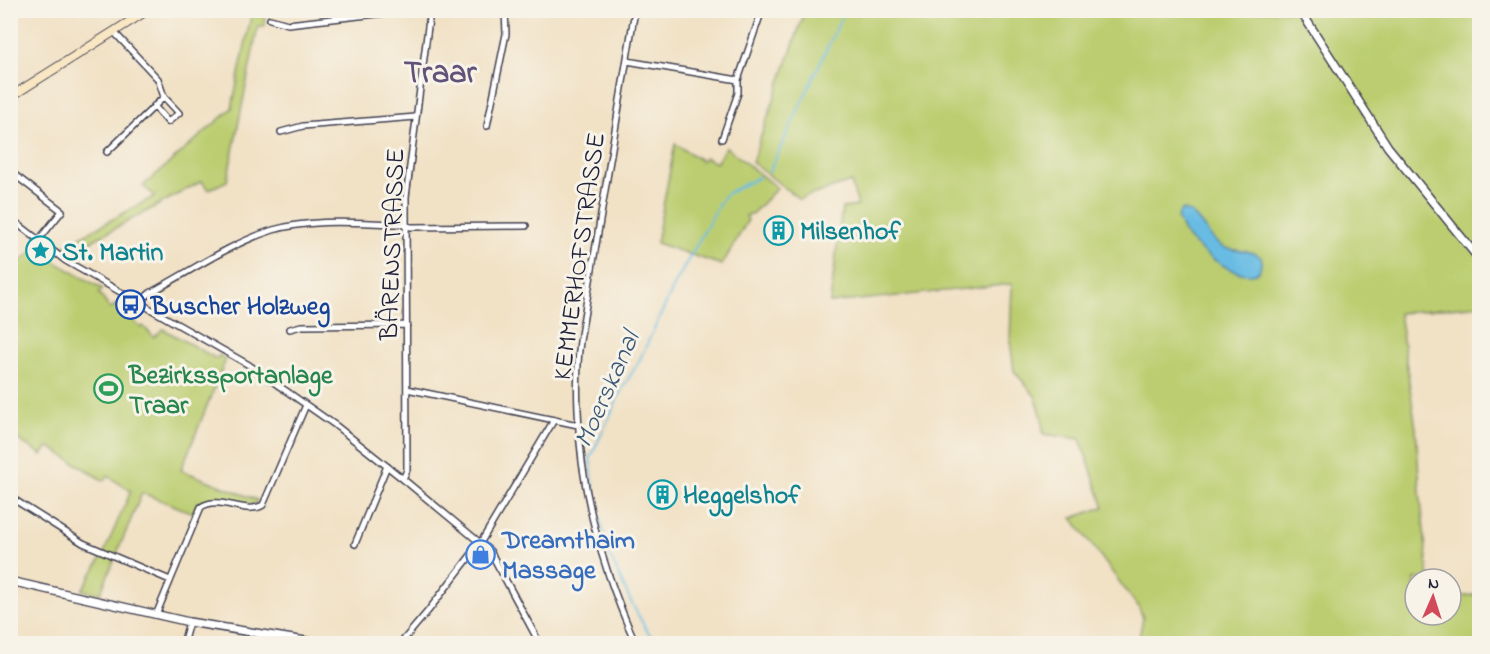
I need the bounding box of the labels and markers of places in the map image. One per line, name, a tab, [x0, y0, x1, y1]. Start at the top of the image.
building icon: Milsenhof	[763, 214, 795, 246]
place label: Milsenhof	[800, 214, 901, 252]
place icon: St. Martin	[25, 235, 57, 267]
place label: St. Martin	[62, 235, 164, 273]
bus stop icon: Buscher Holzweg	[114, 289, 146, 321]
place label: Buscher Holzweg	[150, 289, 330, 328]
place label: Bezirkssportanlage Traar	[128, 358, 334, 426]
sports icon: Bezirkssportanlage Traar	[92, 373, 124, 405]
building icon: Heggelshof	[646, 478, 678, 510]
place label: Heggelshof	[683, 478, 801, 517]
place label: Dreamthaim Massage	[501, 523, 635, 592]
shop icon: Dreamthaim Massage	[465, 538, 497, 570]

